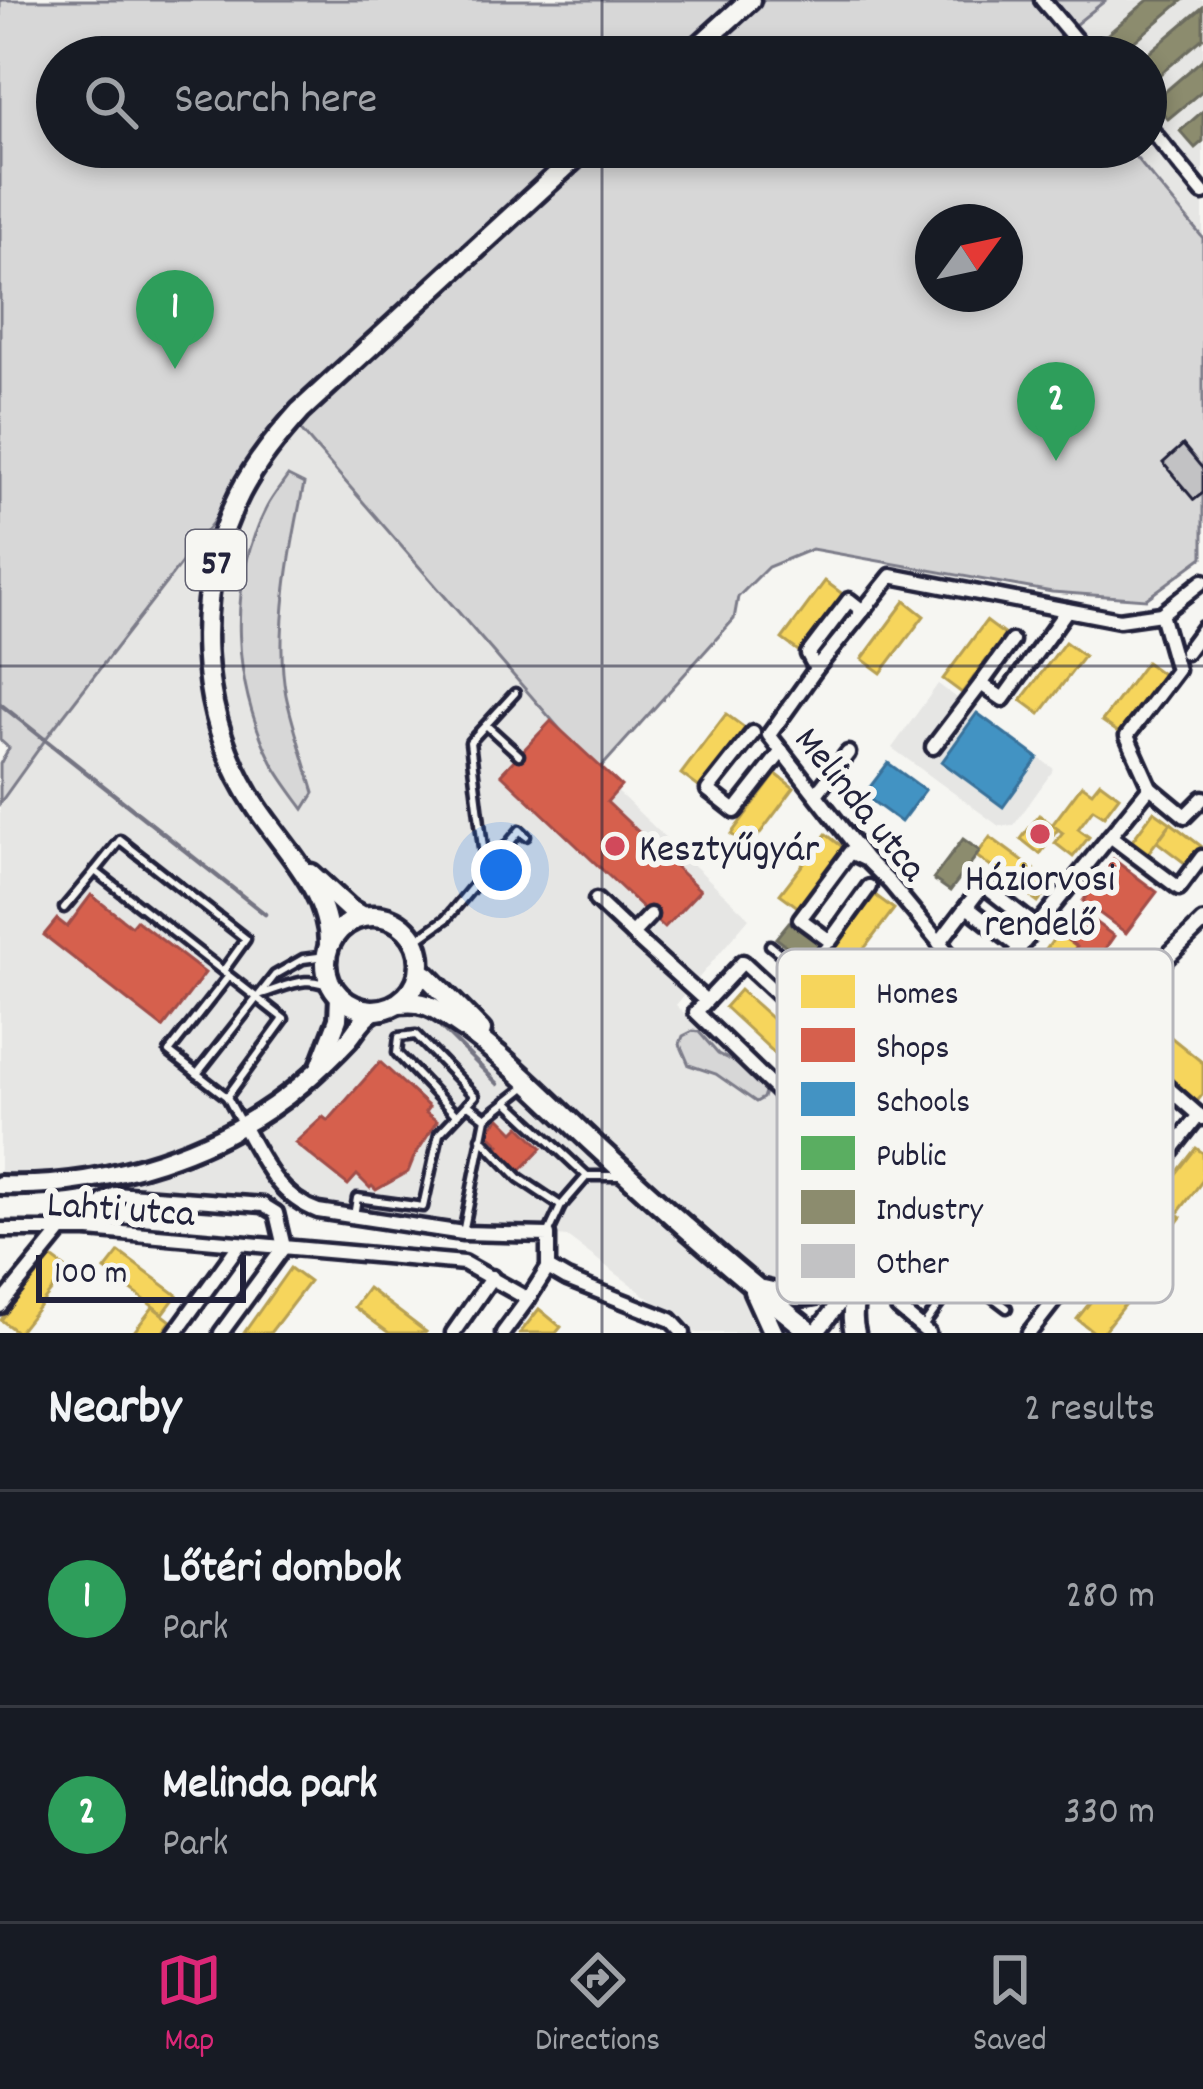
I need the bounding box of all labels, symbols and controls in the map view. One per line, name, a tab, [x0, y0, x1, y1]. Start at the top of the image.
search box	[36, 36, 1167, 168]
icon: search	[78, 69, 144, 135]
text: Search here	[174, 70, 377, 134]
north arrow	[915, 204, 1023, 312]
pin: 1	[136, 270, 214, 369]
pin: 2	[1017, 362, 1095, 461]
road number: 57	[186, 530, 246, 590]
street label: Melinda utca	[778, 717, 938, 896]
marker: Háziorvosi rendelő	[1027, 821, 1053, 847]
place label: Kesztyűgyár	[639, 825, 820, 880]
marker: Kesztyűgyár	[602, 833, 628, 859]
your location	[471, 840, 531, 900]
place label: Háziorvosi rendelő	[965, 855, 1115, 955]
legend	[777, 949, 1173, 1303]
text: Homes	[876, 973, 959, 1020]
text: Shops	[876, 1027, 949, 1074]
text: Schools	[876, 1081, 970, 1128]
text: Public	[876, 1135, 947, 1182]
street label: Lahti utca	[45, 1180, 197, 1245]
text: Industry	[876, 1189, 983, 1236]
text: Other	[876, 1243, 950, 1290]
scale bar	[36, 1249, 246, 1302]
text: 100 m	[54, 1252, 127, 1299]
text: Nearby	[48, 1375, 181, 1447]
text: 2 results	[1024, 1384, 1155, 1439]
text: Lőtéri dombok	[162, 1539, 402, 1603]
text: 1	[83, 1571, 91, 1626]
text: 280 m	[1065, 1571, 1155, 1626]
text: Park	[162, 1603, 228, 1658]
text: Melinda park	[162, 1755, 377, 1819]
text: 2	[78, 1787, 96, 1842]
text: 330 m	[1063, 1787, 1155, 1842]
text: Park	[162, 1819, 228, 1874]
tab: Map	[156, 1947, 222, 2066]
tab: Directions	[535, 1947, 660, 2066]
tab: Saved	[973, 1947, 1047, 2066]

